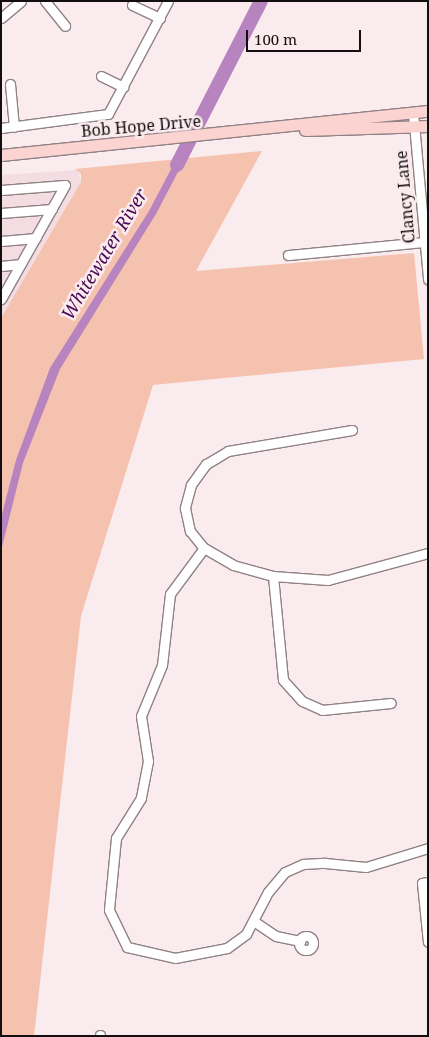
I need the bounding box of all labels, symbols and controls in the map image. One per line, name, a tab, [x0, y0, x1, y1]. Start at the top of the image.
scale bar	[249, 20, 364, 52]
text: 100 m	[254, 29, 297, 49]
street label: Bob Hope Drive	[80, 111, 202, 141]
street label: Clancy Lane	[391, 150, 419, 244]
water label: Whitewater River	[56, 185, 152, 323]

